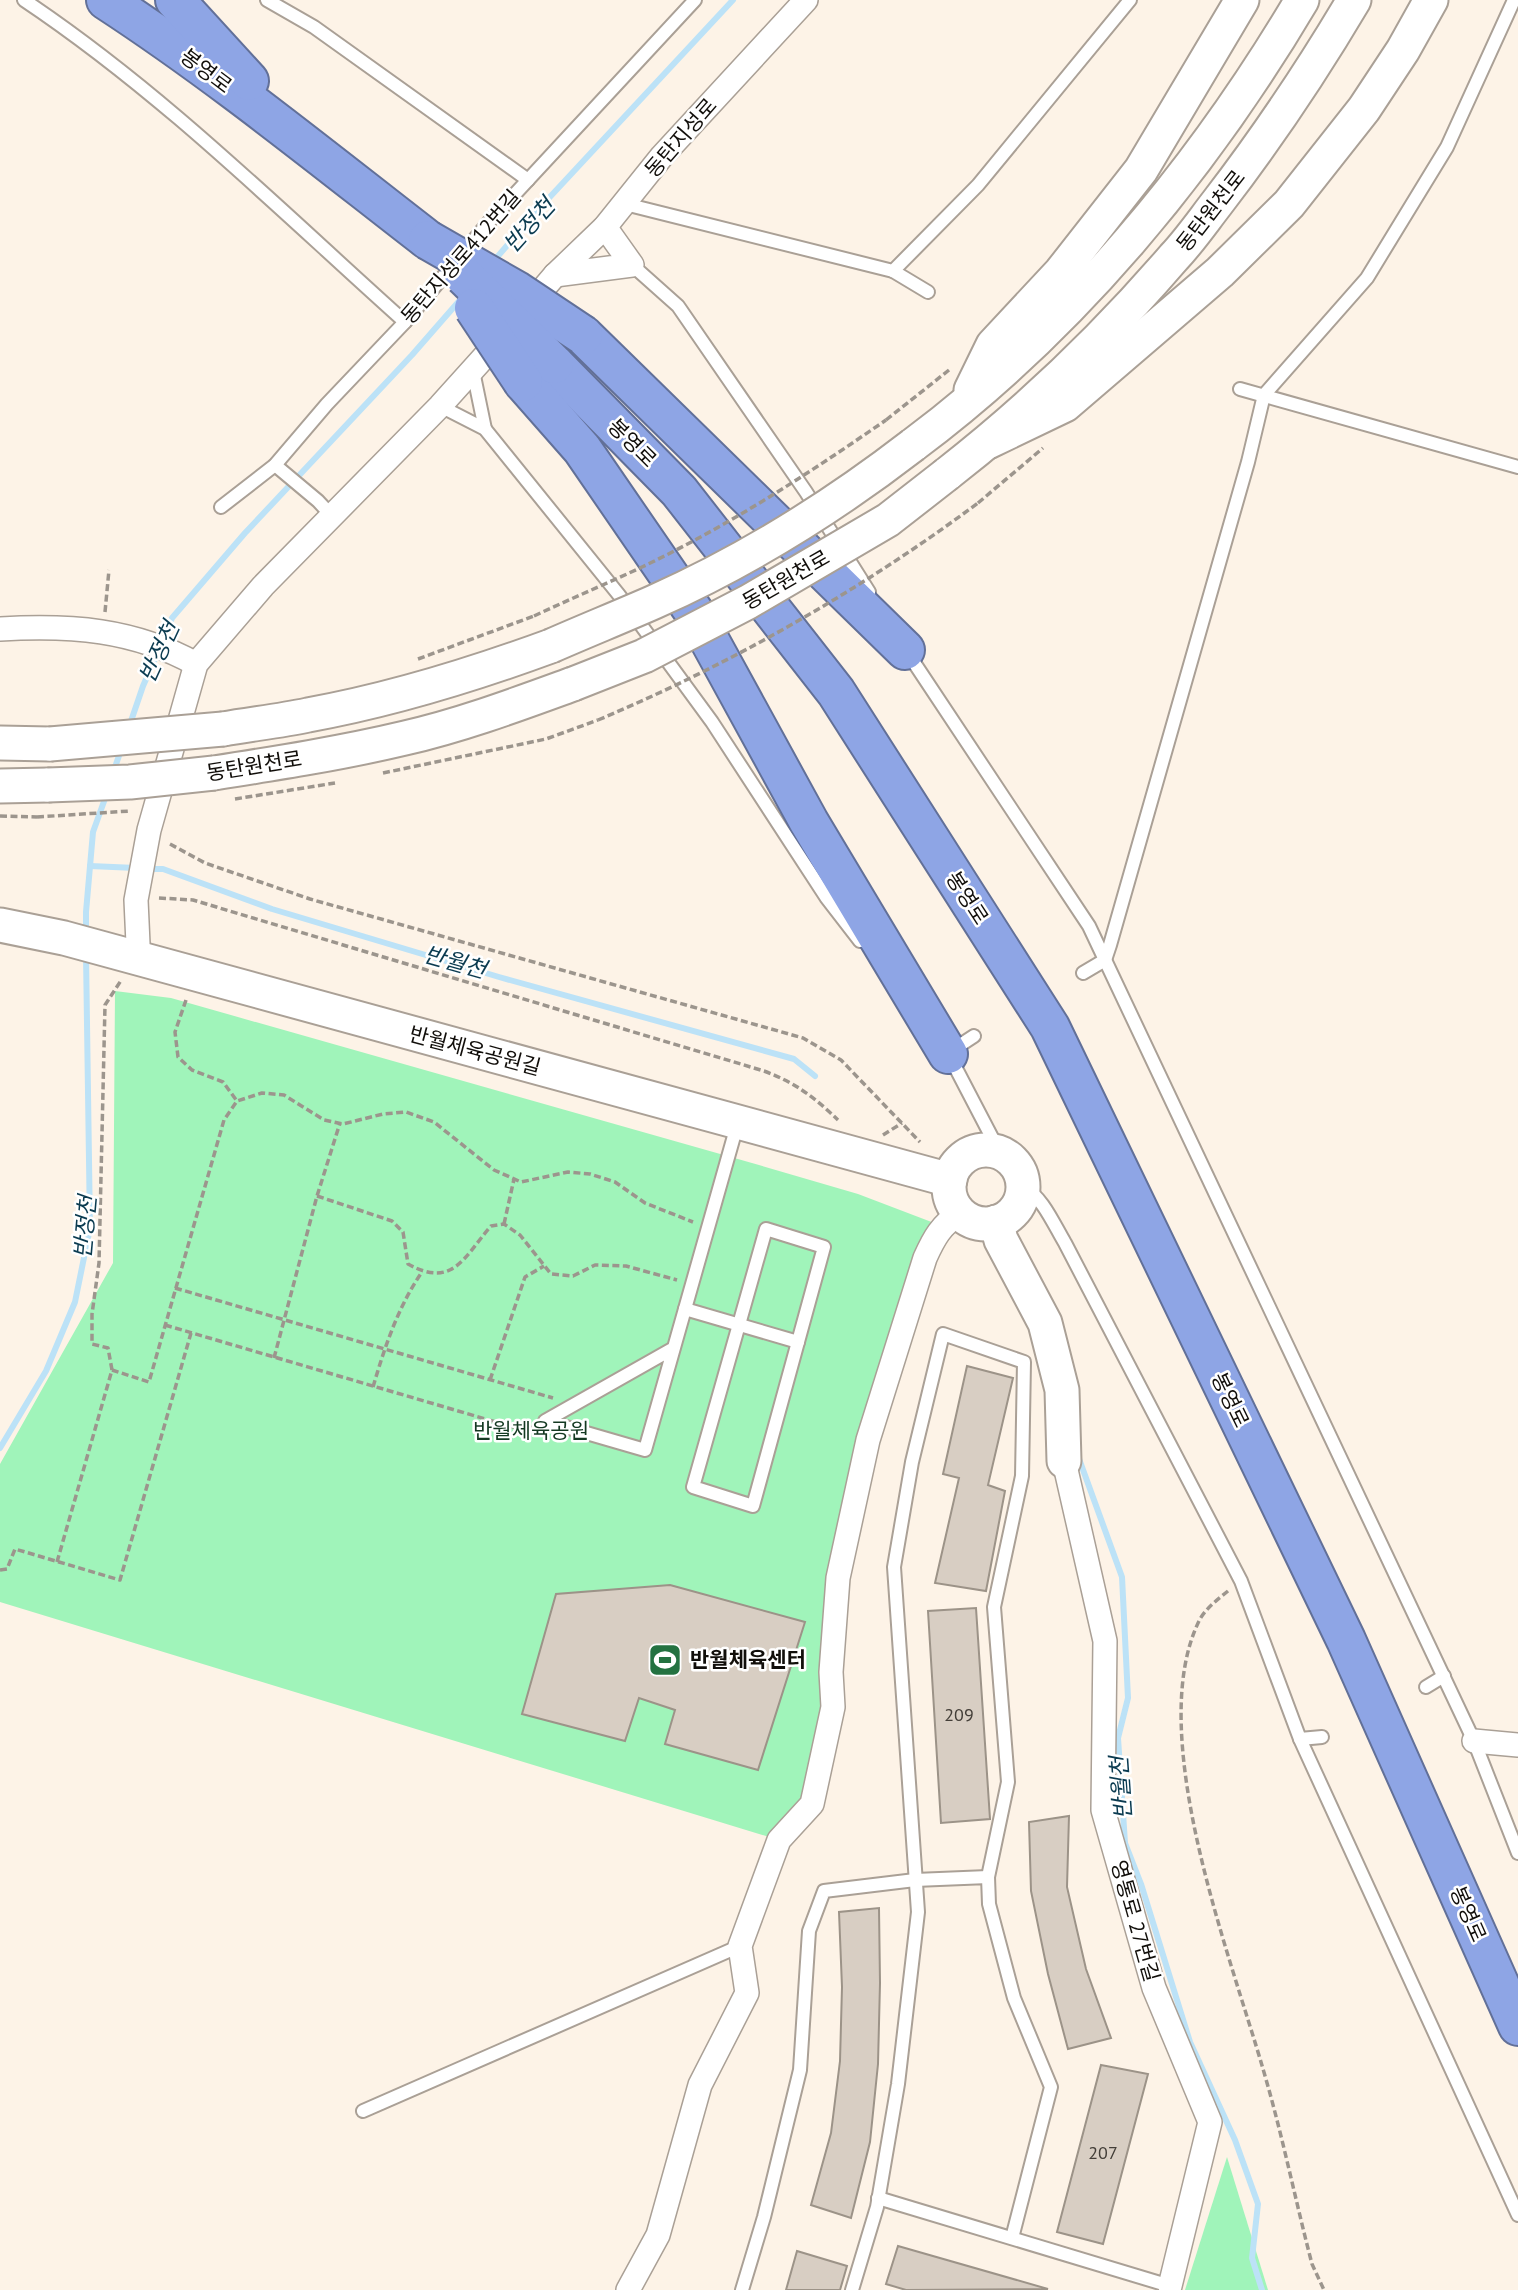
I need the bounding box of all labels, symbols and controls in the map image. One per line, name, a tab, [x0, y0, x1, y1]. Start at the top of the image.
street label: 봉영로	[175, 42, 238, 99]
street label: 동탄지성로	[639, 92, 723, 183]
street label: 동탄원천로	[1170, 164, 1251, 257]
street label: 동탄지성로412번길	[395, 184, 526, 330]
water label: 반정천	[497, 189, 563, 258]
street label: 봉영로	[602, 413, 662, 473]
street label: 동탄원천로	[737, 544, 834, 615]
water label: 반정천	[132, 614, 186, 687]
street label: 동탄원천로	[204, 745, 304, 786]
street label: 봉영로	[940, 866, 995, 929]
water label: 반월천	[421, 939, 492, 985]
street label: 반월체육공원길	[406, 1020, 544, 1081]
water label: 반정천	[67, 1191, 102, 1260]
street label: 봉영로	[1206, 1368, 1255, 1432]
park label: 반월체육공원	[473, 1417, 589, 1444]
sports icon: 반월체육센터	[646, 1641, 684, 1679]
place label: 반월체육센터	[690, 1646, 806, 1673]
house number: 209	[944, 1703, 974, 1726]
water label: 반월천	[1104, 1753, 1137, 1821]
street label: 영통로 27번길	[1105, 1857, 1166, 1985]
street label: 봉영로	[1444, 1882, 1493, 1946]
house number: 207	[1088, 2141, 1118, 2164]

